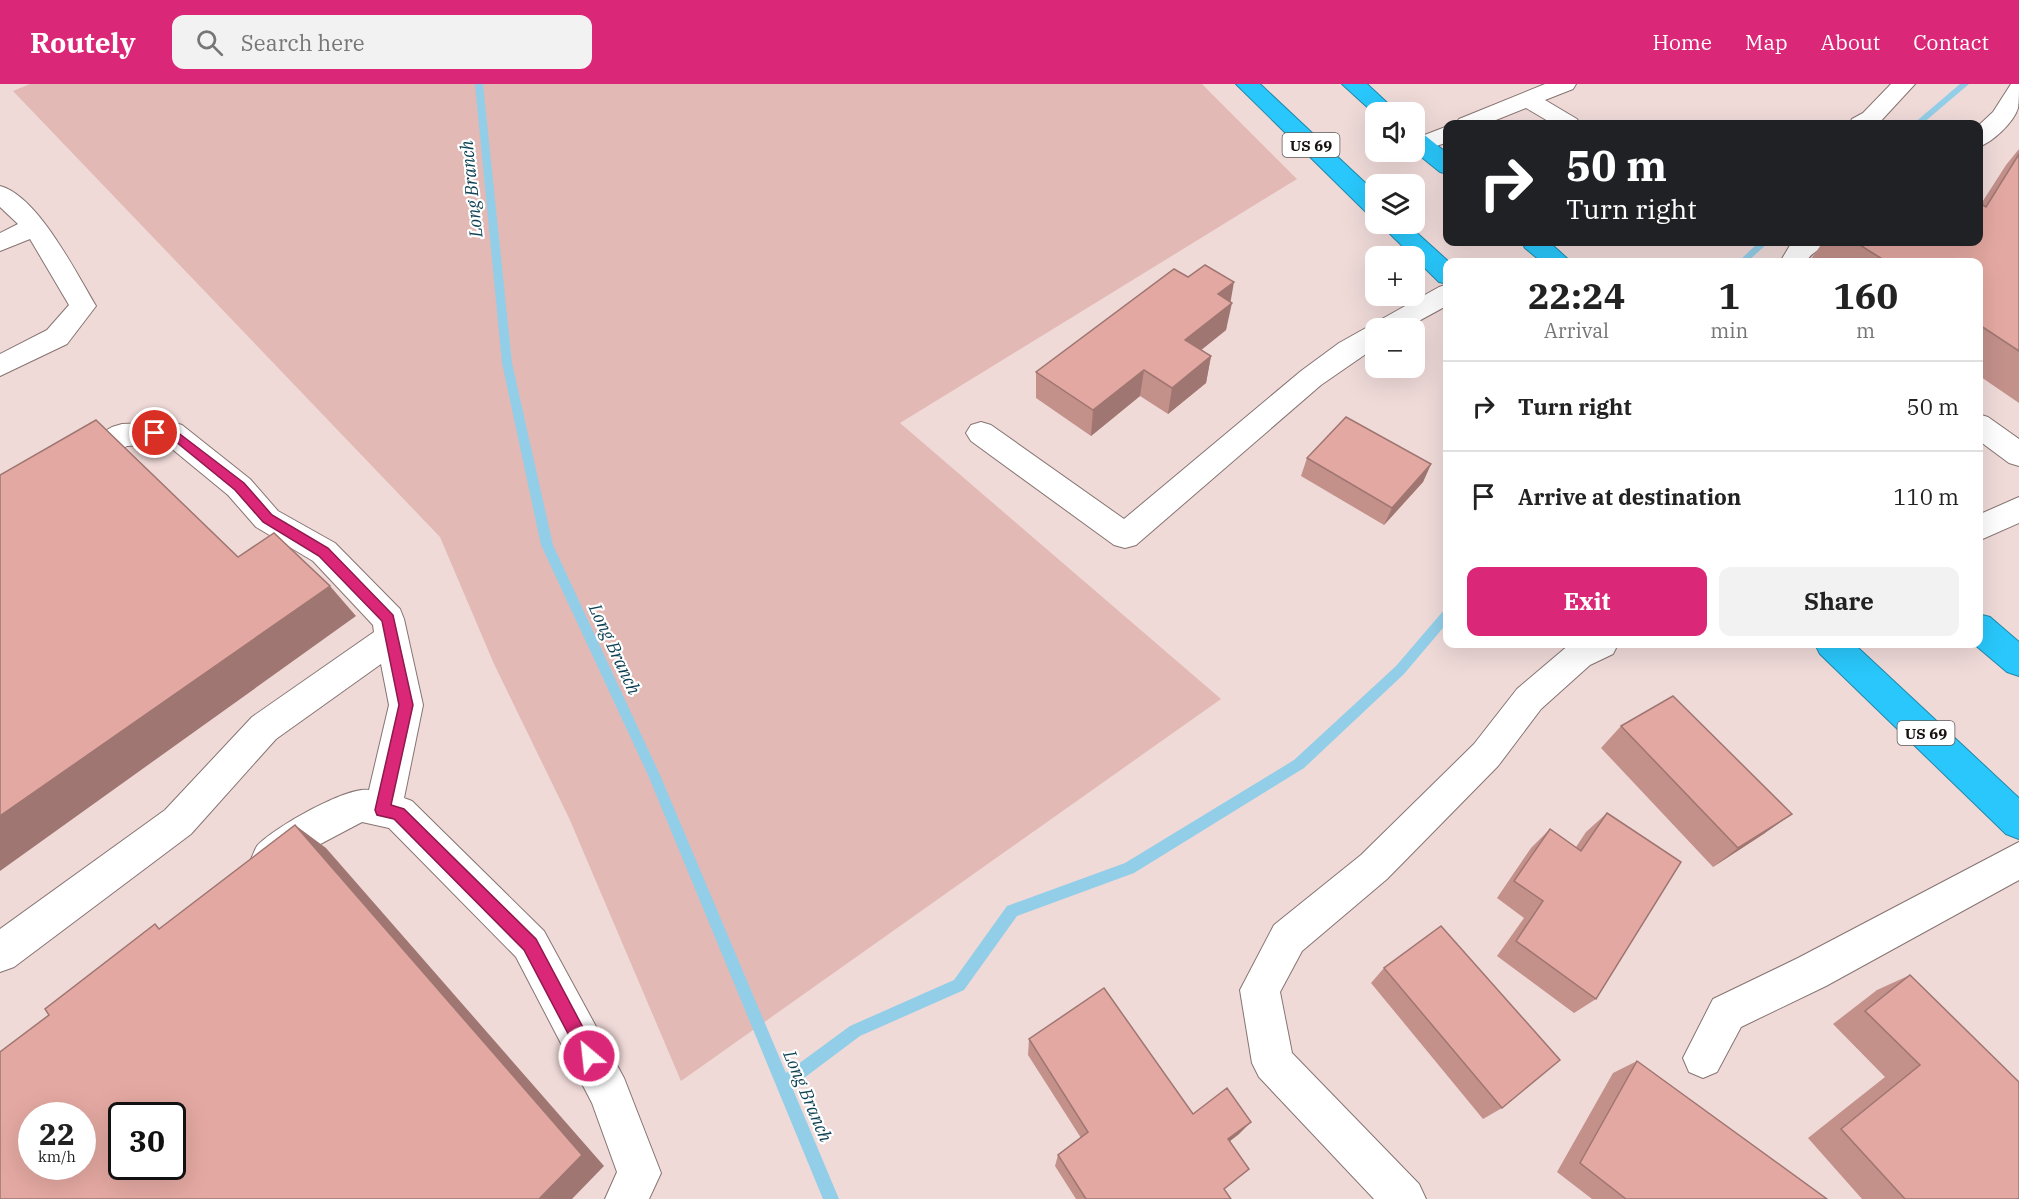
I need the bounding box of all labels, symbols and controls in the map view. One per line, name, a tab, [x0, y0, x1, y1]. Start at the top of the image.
search box	[172, 15, 592, 69]
text: Routely	[30, 24, 136, 61]
icon: search	[193, 26, 226, 59]
text: Search here	[241, 28, 365, 57]
text: Home	[1652, 28, 1712, 56]
text: Map	[1745, 28, 1788, 56]
text: About	[1821, 28, 1880, 56]
text: Contact	[1913, 28, 1989, 56]
map controls	[1365, 102, 1425, 378]
button: sound	[1365, 102, 1425, 162]
road number: US 69	[1282, 133, 1340, 157]
text: 50 m	[1566, 138, 1667, 193]
water label: Long Branch	[454, 139, 488, 240]
icon: right	[1467, 144, 1545, 222]
button: layers	[1365, 174, 1425, 234]
text: Turn right	[1566, 191, 1697, 226]
button: +	[1365, 246, 1425, 306]
text: 22:24	[1528, 272, 1625, 319]
text: 1	[1718, 272, 1740, 319]
text: 160	[1833, 272, 1898, 319]
text: Arrival	[1544, 317, 1609, 344]
text: min	[1710, 317, 1748, 344]
text: m	[1856, 317, 1875, 344]
button: −	[1365, 318, 1425, 378]
icon: right	[1467, 390, 1500, 423]
text: Turn right	[1518, 392, 1632, 421]
text: 50 m	[1907, 392, 1959, 421]
pin	[129, 407, 180, 458]
icon: arrive	[138, 416, 171, 449]
icon: arrive	[1467, 480, 1500, 513]
text: Arrive at destination	[1518, 482, 1741, 511]
text: 110 m	[1893, 482, 1959, 511]
button: Exit	[1467, 567, 1707, 636]
button: Share	[1719, 567, 1959, 636]
water label: Long Branch	[584, 599, 646, 698]
road number: US 69	[1898, 721, 1954, 745]
position arrow	[557, 1024, 621, 1088]
water label: Long Branch	[778, 1046, 838, 1145]
speed limit sign: 30	[108, 1102, 186, 1180]
text: 22	[39, 1114, 75, 1153]
text: km/h	[38, 1147, 76, 1166]

